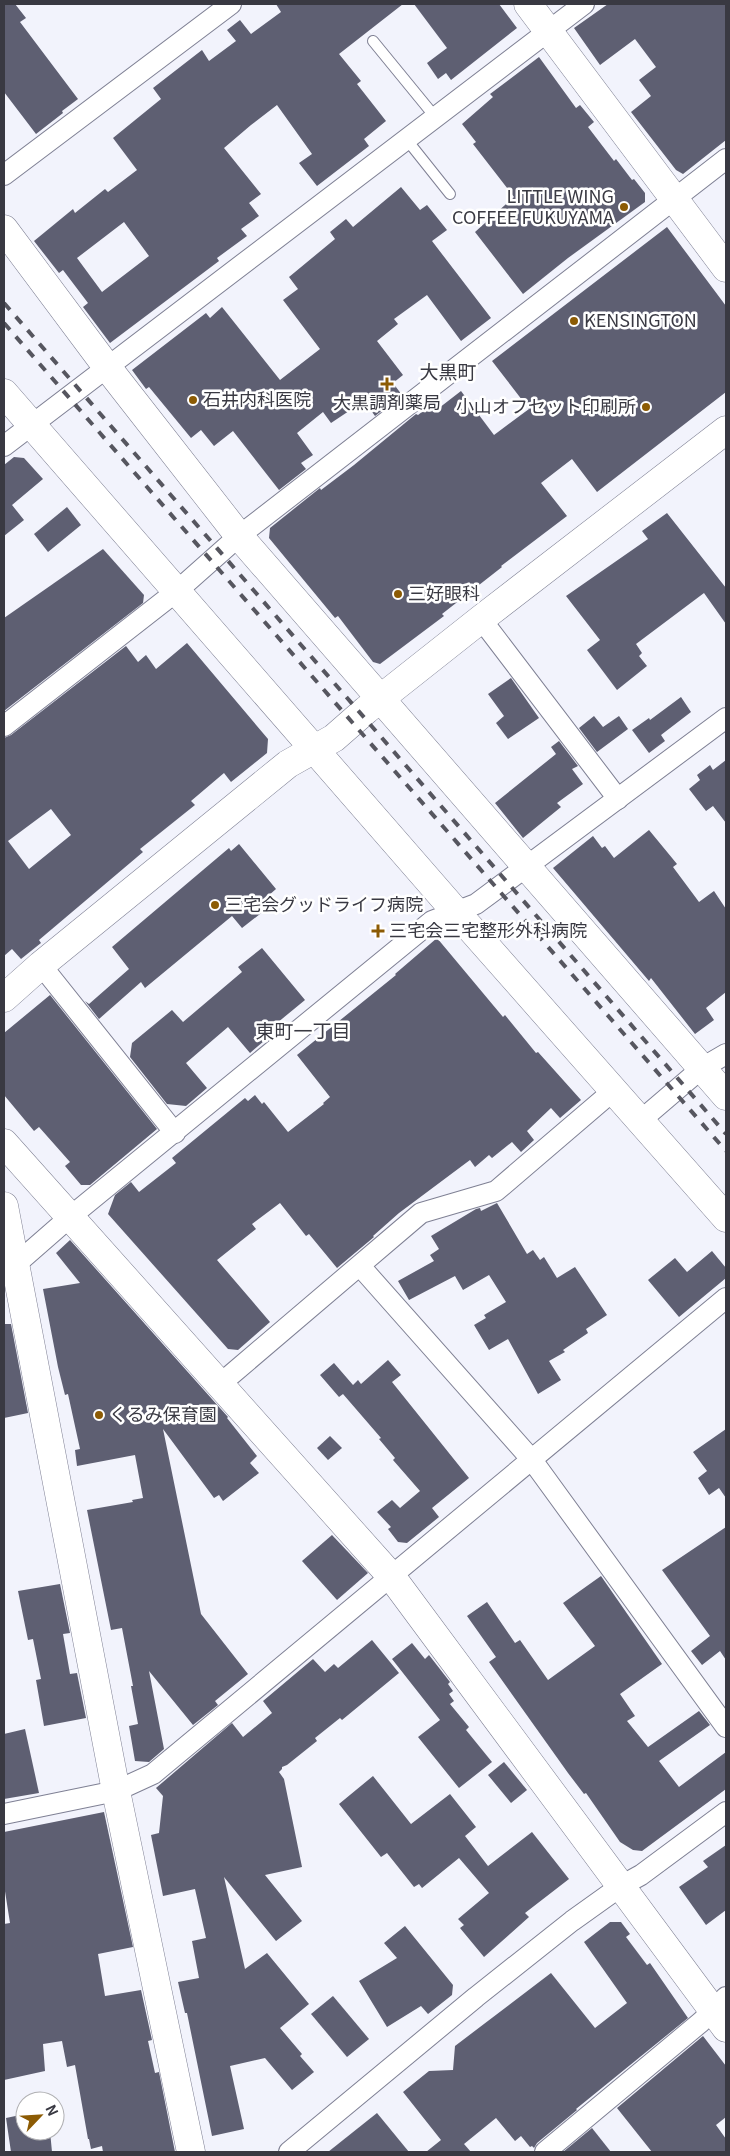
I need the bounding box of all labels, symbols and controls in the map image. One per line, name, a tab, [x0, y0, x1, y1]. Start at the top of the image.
place label: LITTLE WING COFFEE FUKUYAMA	[452, 182, 614, 229]
marker: LITTLE WING COFFEE FUKUYAMA	[618, 201, 630, 213]
place label: KENSINGTON	[584, 306, 697, 332]
marker: KENSINGTON	[568, 315, 580, 327]
district label: 大黒町	[419, 357, 477, 384]
marker: 大黒調剤薬局	[381, 378, 393, 390]
place label: 石井内科医院	[203, 385, 311, 411]
place label: 大黒調剤薬局	[333, 388, 441, 414]
place label: 小山オフセット印刷所	[456, 392, 636, 418]
marker: 石井内科医院	[187, 394, 199, 406]
marker: 小山オフセット印刷所	[640, 401, 652, 413]
place label: 三好眼科	[408, 579, 480, 605]
marker: 三好眼科	[392, 588, 404, 600]
place label: 三宅会グッドライフ病院	[225, 890, 423, 916]
marker: 三宅会グッドライフ病院	[209, 899, 221, 911]
place label: 三宅会三宅整形外科病院	[389, 916, 587, 942]
marker: 三宅会三宅整形外科病院	[371, 924, 385, 938]
district label: 東町一丁目	[255, 1016, 351, 1043]
place label: くるみ保育園	[109, 1400, 217, 1426]
marker: くるみ保育園	[93, 1409, 105, 1421]
north arrow	[15, 2091, 65, 2141]
text: N	[41, 2101, 64, 2119]

